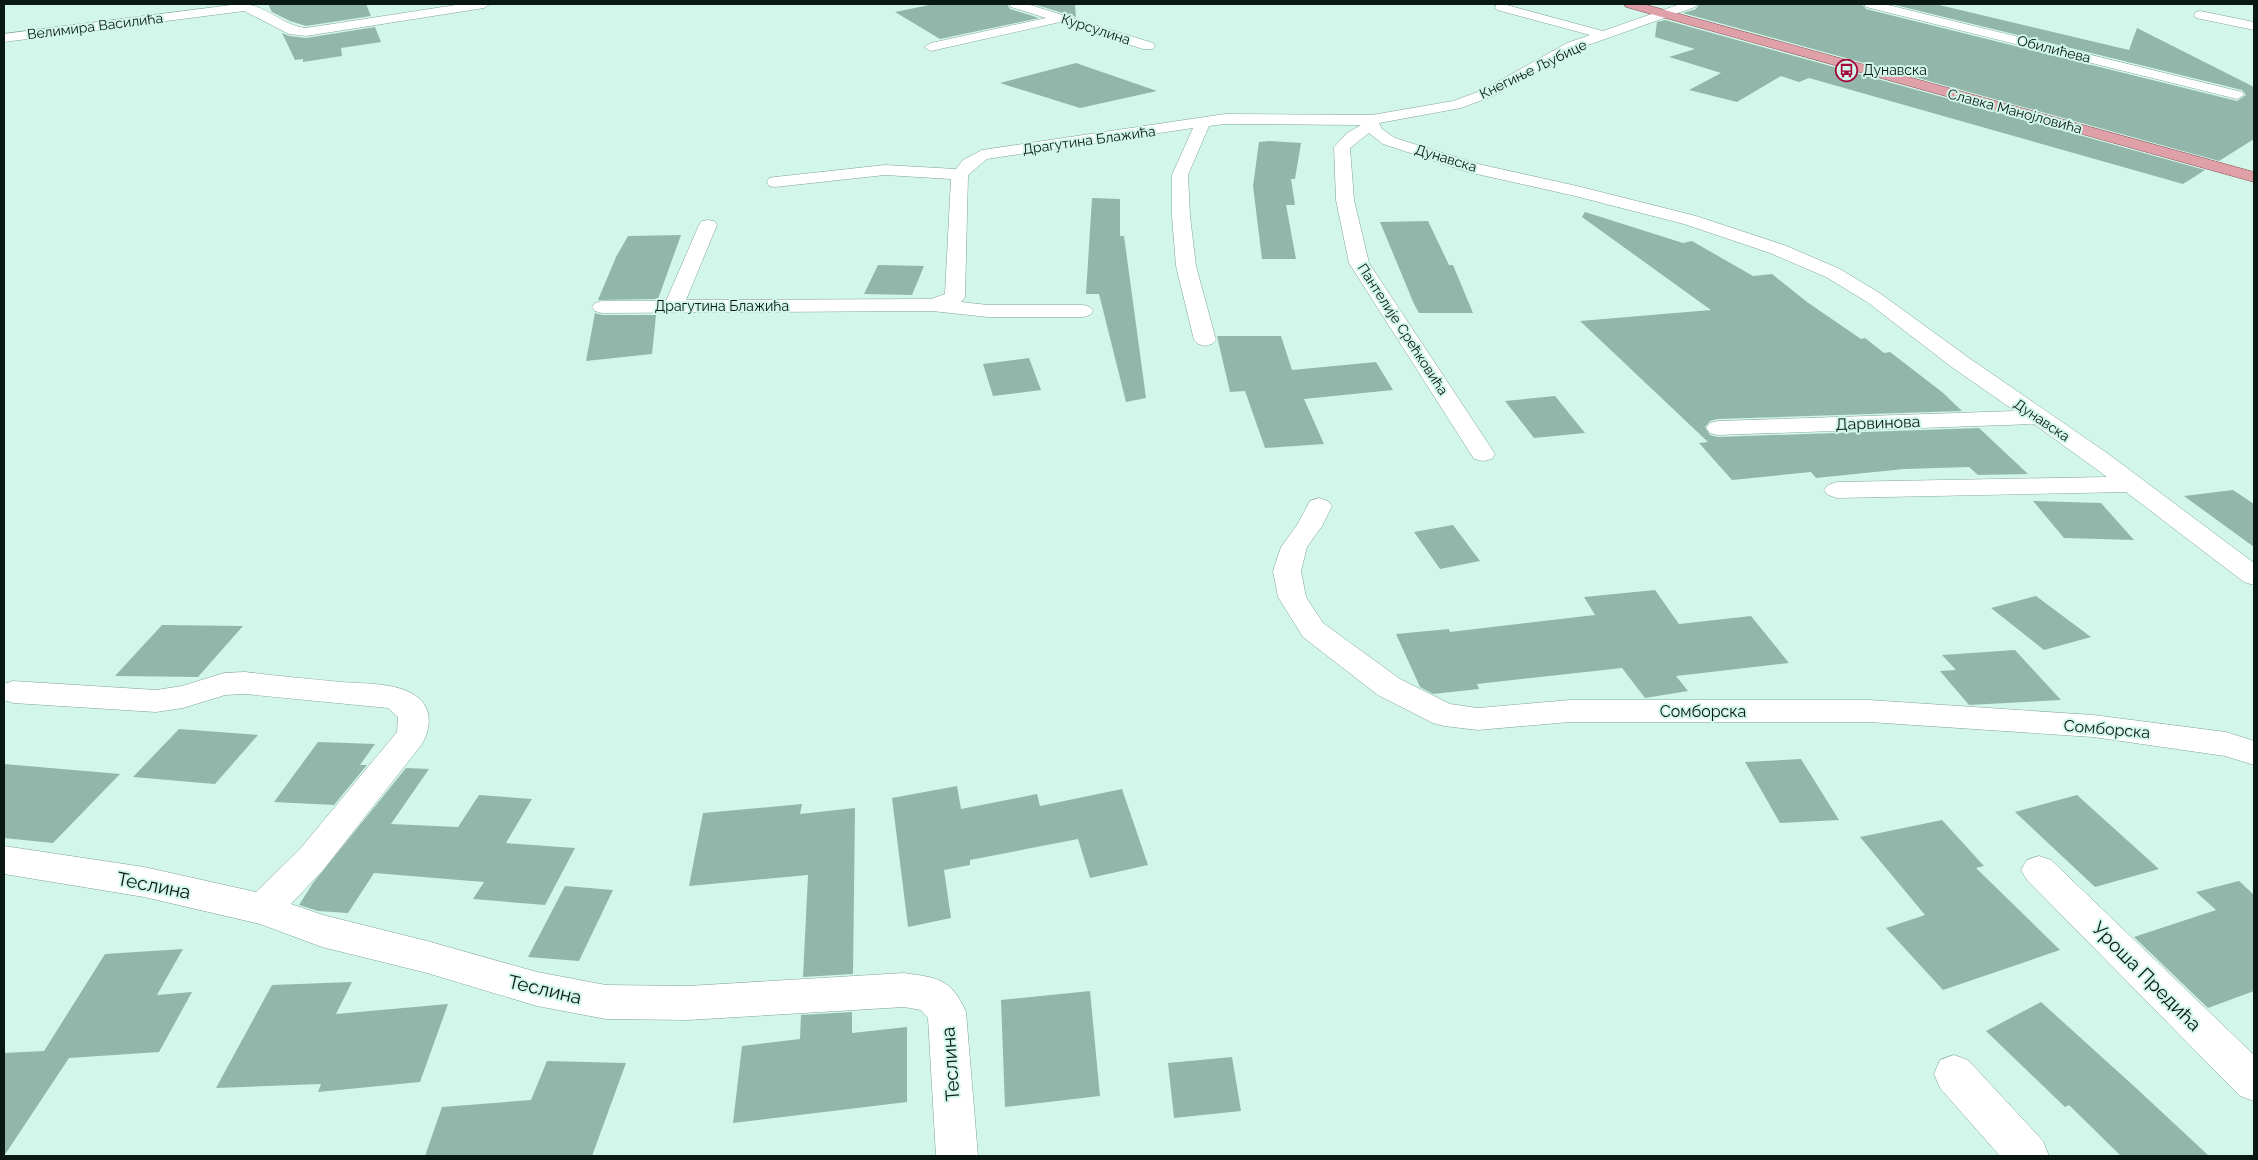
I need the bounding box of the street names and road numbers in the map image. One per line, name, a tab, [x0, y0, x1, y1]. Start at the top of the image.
street label: Велимира Василића	[26, 10, 164, 42]
street label: Курсулина	[1059, 10, 1133, 48]
street label: Обилићева	[2016, 32, 2092, 66]
street label: Кнегиње Љубице	[1477, 36, 1589, 102]
street label: Славка Манојловића	[1946, 85, 2084, 137]
street label: Драгутина Блажића	[1021, 123, 1157, 157]
street label: Дунавска	[1413, 141, 1479, 175]
street label: Пантелије Срећковића	[1355, 260, 1451, 398]
street label: Драгутина Блажића	[655, 298, 789, 314]
street label: Дунавска	[2011, 395, 2073, 445]
street label: Дарвинова	[1835, 412, 1921, 434]
street label: Сомборска	[1660, 702, 1746, 721]
street label: Сомборска	[2063, 716, 2151, 742]
street label: Теслина	[115, 867, 193, 903]
street label: Уроша Предића	[2088, 917, 2206, 1035]
street label: Теслина	[506, 970, 584, 1008]
street label: Теслина	[936, 1026, 964, 1102]

